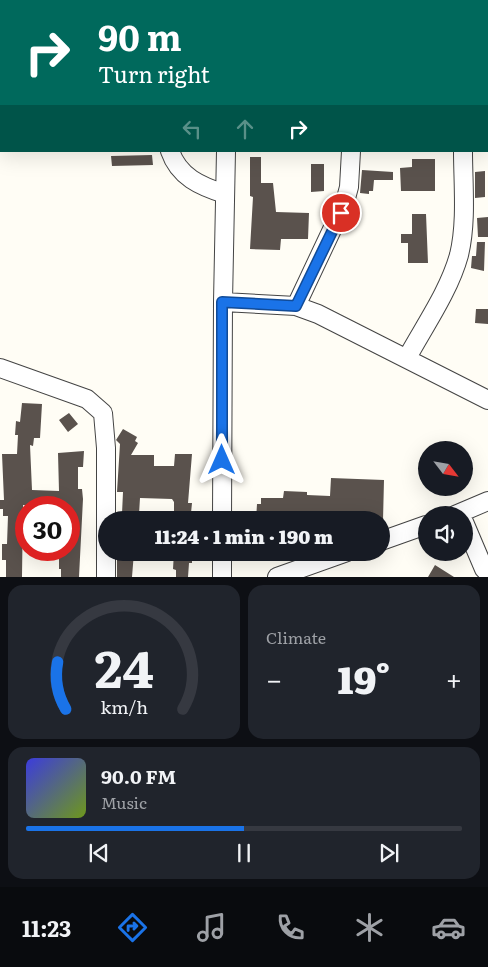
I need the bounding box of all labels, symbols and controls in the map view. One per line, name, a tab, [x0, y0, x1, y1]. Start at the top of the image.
text: 90 m	[98, 10, 182, 62]
icon: right	[15, 20, 80, 85]
text: Turn right	[98, 57, 210, 90]
icon: left	[178, 115, 206, 143]
icon: ahead	[231, 115, 259, 143]
icon: right	[284, 115, 312, 143]
pin	[320, 192, 362, 234]
icon: arrive	[327, 199, 355, 227]
position arrow	[195, 433, 247, 485]
north arrow	[418, 441, 472, 496]
map controls	[418, 441, 473, 561]
speed limit sign: 30	[15, 496, 80, 561]
button: sound	[418, 506, 473, 561]
text: 11:24 · 1 min · 190 m	[155, 522, 333, 550]
text: Climate	[266, 625, 326, 649]
text: 24	[94, 627, 154, 704]
text: 19°	[338, 649, 390, 706]
text: −	[266, 657, 282, 699]
text: +	[446, 657, 462, 699]
text: km/h	[100, 693, 148, 720]
text: 90.0 FM	[101, 762, 176, 790]
text: Music	[101, 790, 147, 814]
icon: previous	[85, 839, 113, 867]
icon: pause	[230, 839, 258, 867]
icon: next	[375, 839, 403, 867]
icon: directions	[115, 910, 150, 945]
icon: music	[194, 910, 229, 945]
icon: phone	[273, 910, 308, 945]
icon: climate	[352, 910, 387, 945]
icon: car	[431, 910, 466, 945]
text: 11:23	[22, 911, 71, 944]

